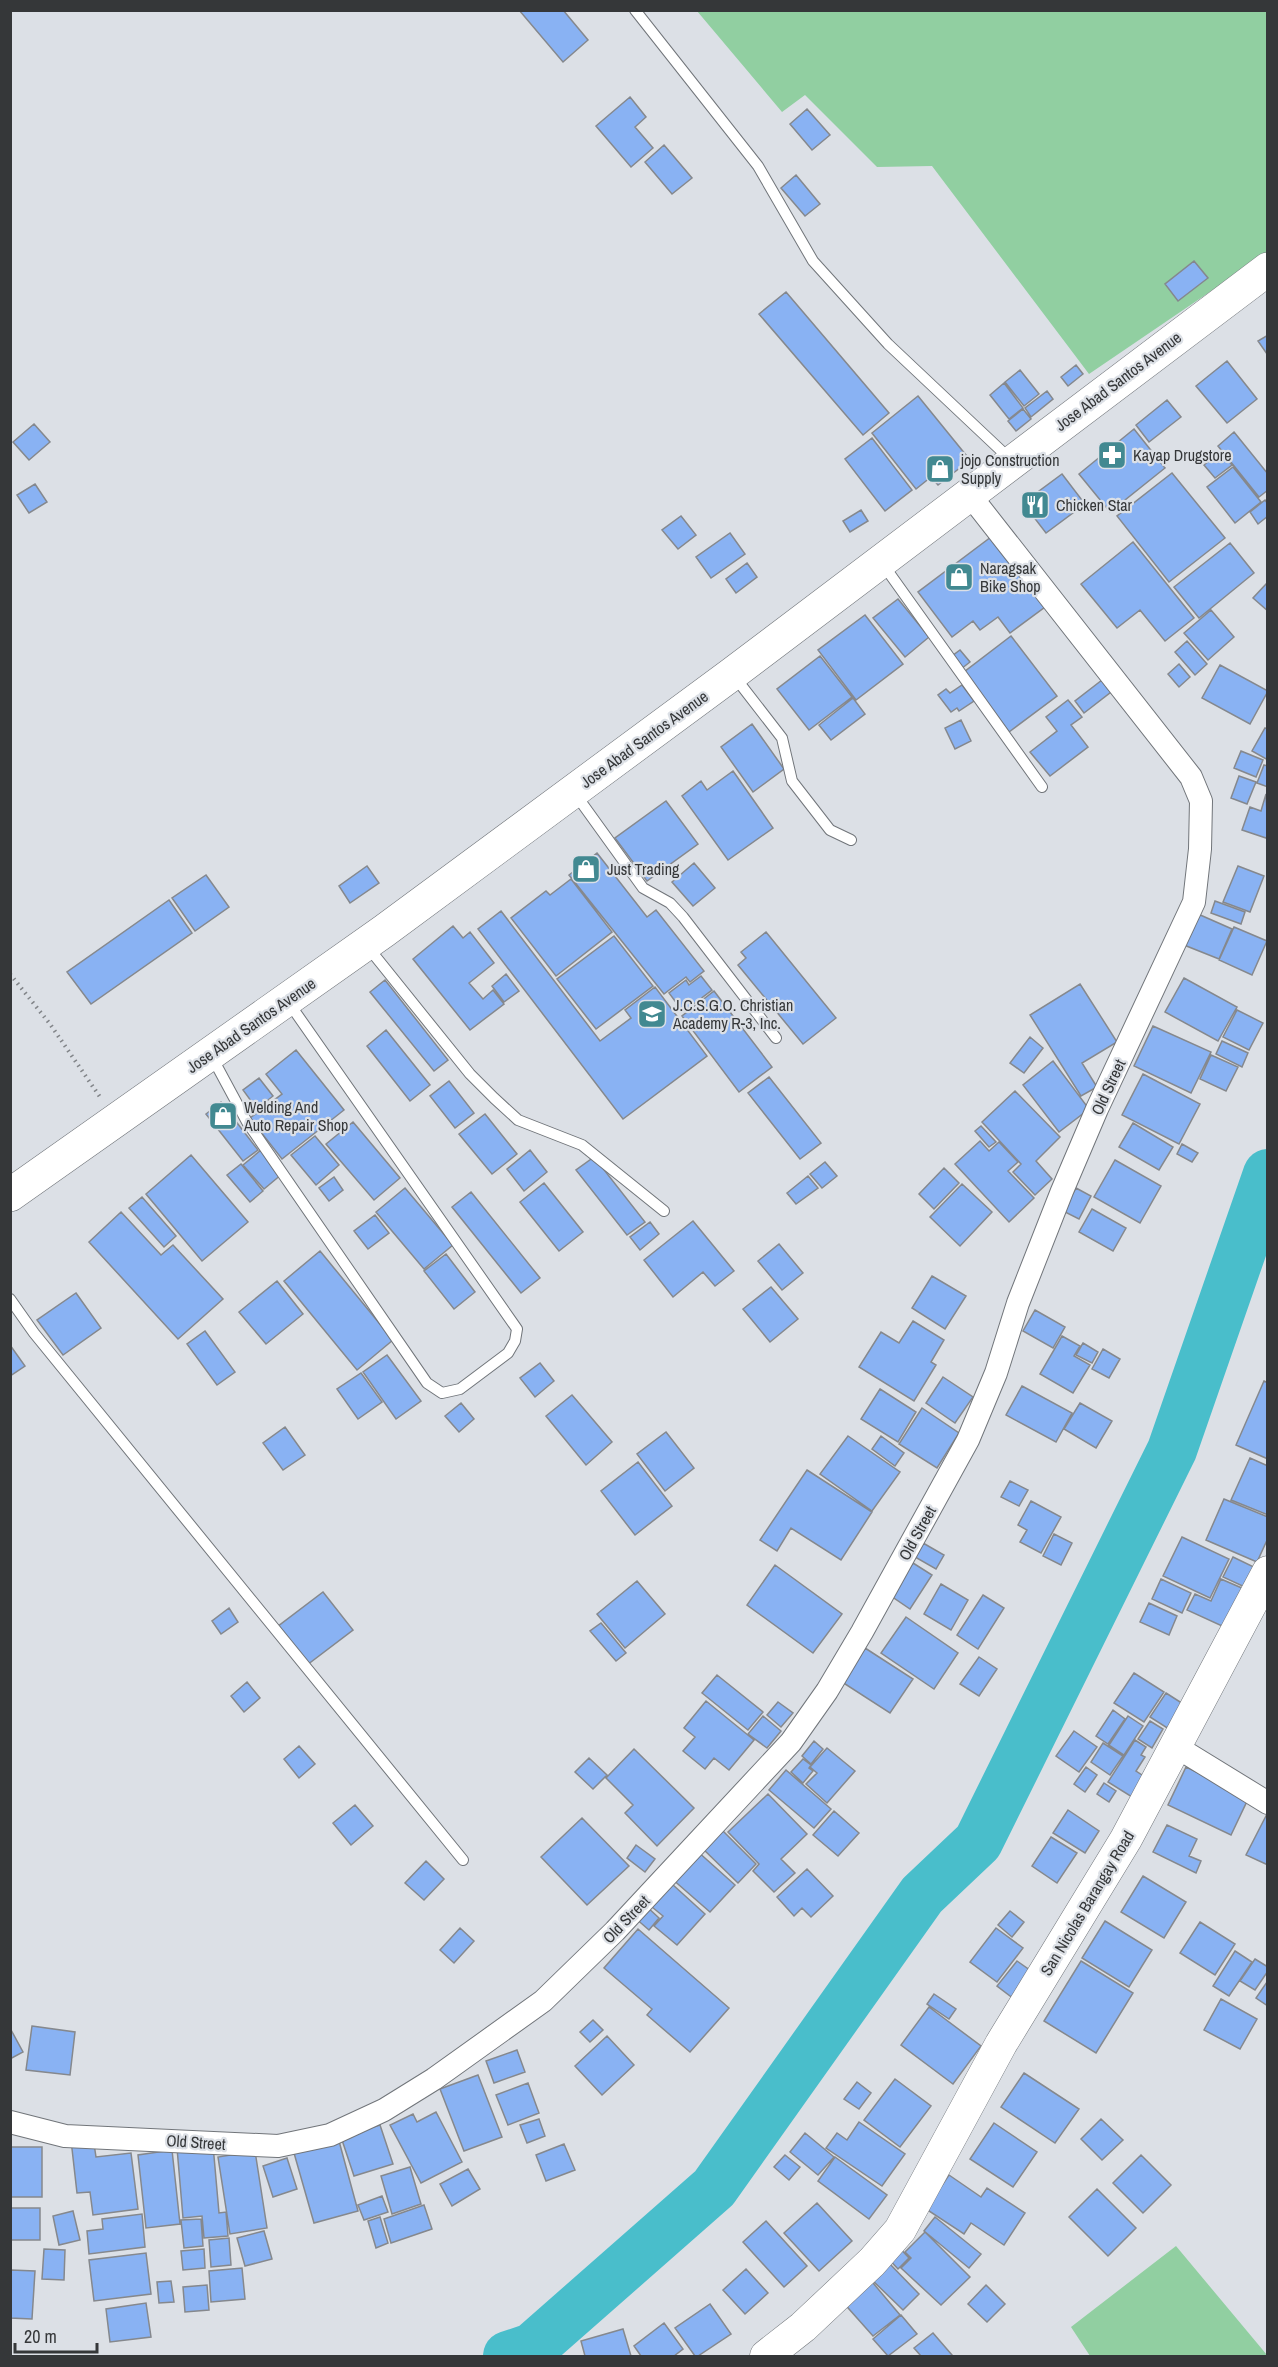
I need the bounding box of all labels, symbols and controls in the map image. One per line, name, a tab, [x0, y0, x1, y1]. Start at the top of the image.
street label: Jose Abad Santos Avenue	[1050, 326, 1186, 436]
pharmacy icon: Kayap Drugstore	[1096, 439, 1128, 471]
place label: Kayap Drugstore	[1133, 444, 1231, 466]
place label: jojo Construction Supply	[960, 449, 1059, 489]
shop icon: jojo Construction Supply	[924, 453, 956, 485]
restaurant icon: Chicken Star	[1019, 489, 1051, 521]
place label: Chicken Star	[1056, 494, 1132, 516]
place label: Naragsak Bike Shop	[980, 557, 1041, 597]
shop icon: Naragsak Bike Shop	[943, 561, 975, 593]
street label: Jose Abad Santos Avenue	[576, 685, 712, 793]
shop icon: Just Trading	[570, 853, 602, 885]
place label: Just Trading	[607, 858, 680, 880]
street label: Jose Abad Santos Avenue	[182, 972, 320, 1078]
place label: J.C.S.G.O. Christian Academy R-3, Inc.	[672, 994, 793, 1034]
school or university icon: J.C.S.G.O. Christian Academy R-3, Inc.	[636, 998, 668, 1030]
street label: Old Street	[1086, 1055, 1131, 1118]
place label: Welding And Auto Repair Shop	[243, 1096, 348, 1136]
shop icon: Welding And Auto Repair Shop	[207, 1100, 239, 1132]
street label: Old Street	[893, 1502, 941, 1564]
street label: San Nicolas Barangay Road	[1035, 1826, 1139, 1980]
street label: Old Street	[598, 1890, 655, 1948]
street label: Old Street	[166, 2129, 227, 2155]
scale bar	[15, 2316, 98, 2354]
text: 20 m	[24, 2324, 57, 2349]

